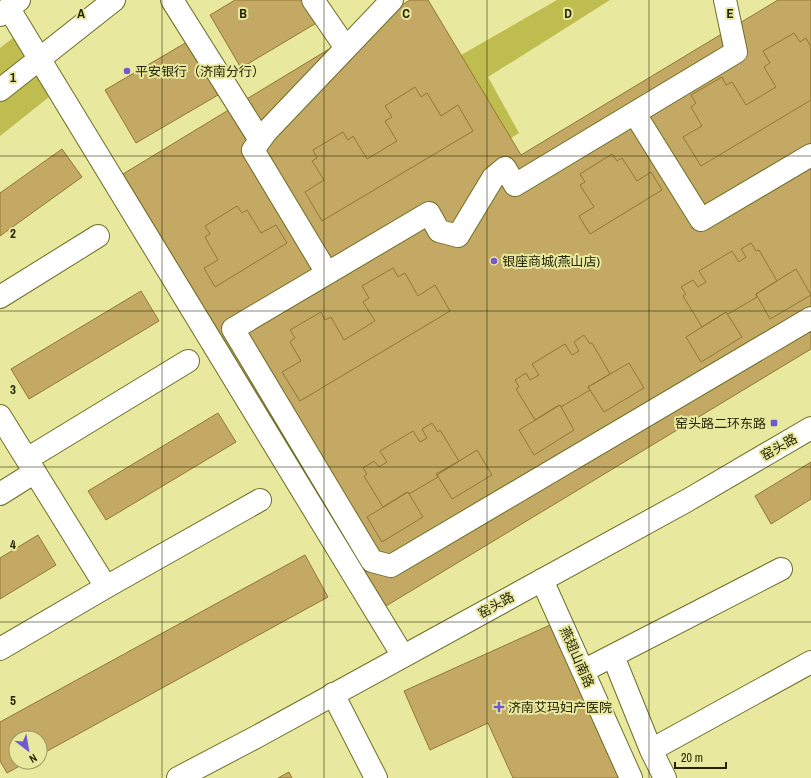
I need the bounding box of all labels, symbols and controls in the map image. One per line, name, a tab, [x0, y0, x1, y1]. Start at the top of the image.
text: A	[77, 5, 85, 22]
text: B	[239, 5, 247, 22]
text: C	[402, 5, 410, 22]
text: D	[564, 5, 572, 22]
text: E	[726, 5, 734, 22]
place label: 平安银行（济南分行）	[135, 63, 265, 80]
marker: 平安银行（济南分行）	[122, 66, 132, 76]
text: 1	[10, 69, 16, 86]
text: 2	[10, 225, 16, 242]
place label: 银座商城(燕山店)	[502, 253, 601, 270]
marker: 银座商城(燕山店)	[489, 256, 499, 266]
text: 3	[10, 381, 16, 398]
place label: 窑头路二环东路	[675, 415, 766, 432]
marker: 窑头路二环东路	[769, 418, 779, 428]
street label: 窑头路	[758, 430, 800, 464]
text: 4	[10, 536, 16, 553]
street label: 窑头路	[475, 588, 517, 622]
street label: 燕翅山南路	[556, 624, 598, 690]
text: 5	[10, 692, 16, 709]
place label: 济南艾玛妇产医院	[508, 699, 612, 716]
marker: 济南艾玛妇产医院	[493, 701, 505, 713]
north arrow	[8, 730, 48, 770]
scale bar	[675, 744, 726, 770]
text: 20 m	[681, 750, 703, 766]
text: N	[27, 751, 40, 766]

